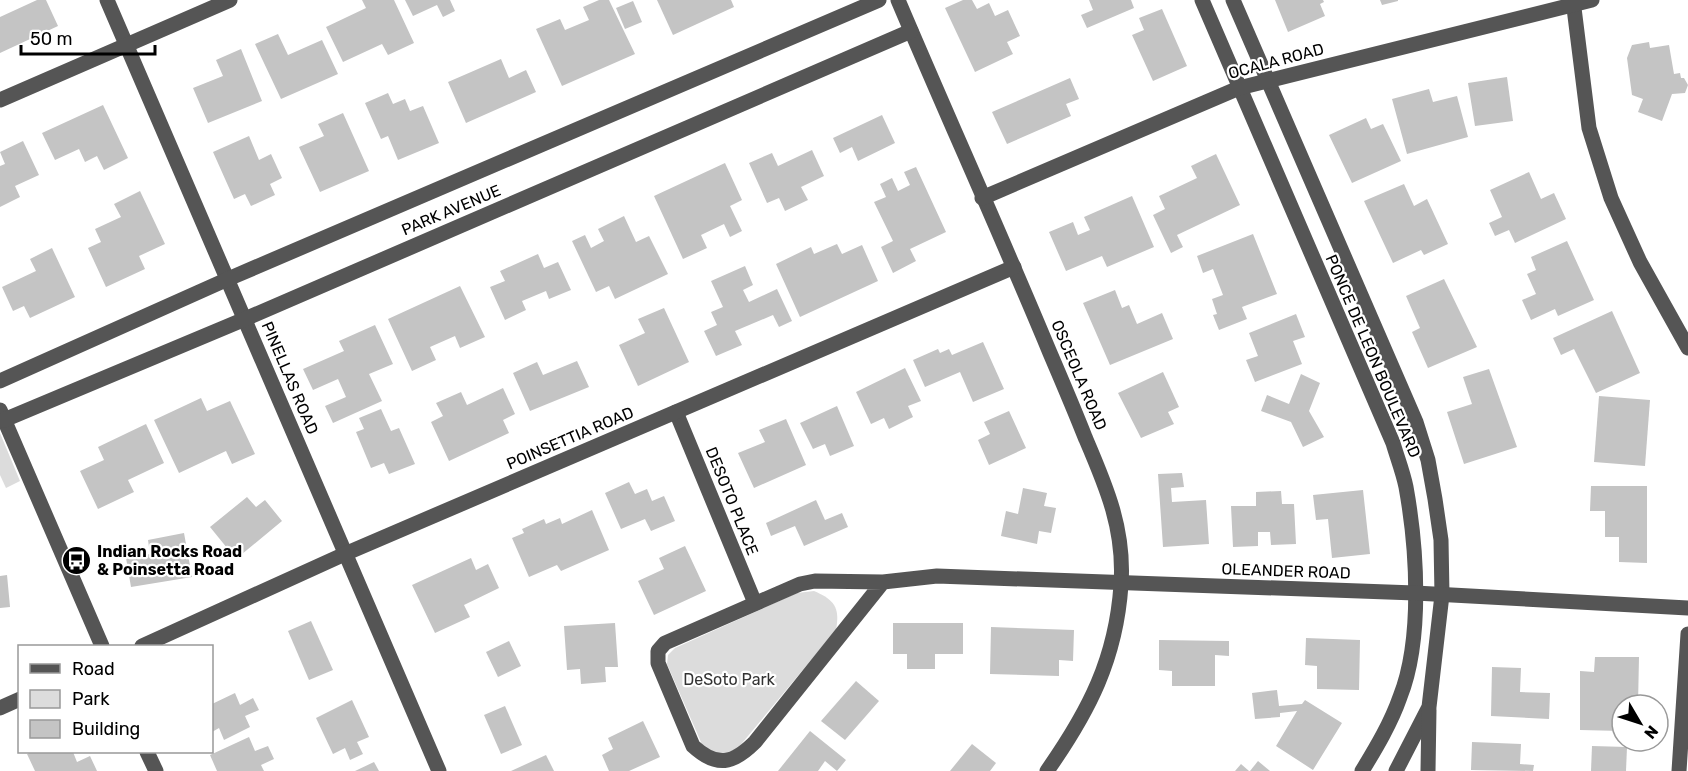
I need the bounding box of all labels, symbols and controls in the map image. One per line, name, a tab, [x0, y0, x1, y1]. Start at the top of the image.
scale bar	[21, 18, 154, 56]
text: 50 m	[30, 28, 73, 50]
street label: OCALA ROAD	[1226, 39, 1326, 83]
street label: PARK AVENUE	[399, 181, 503, 239]
street label: PONCE DE LEON BOULEVARD	[1322, 252, 1424, 460]
street label: OSCEOLA ROAD	[1047, 317, 1111, 433]
street label: PINELLAS ROAD	[258, 319, 322, 437]
street label: POINSETTIA ROAD	[504, 403, 636, 473]
street label: DESOTO PLACE	[702, 444, 762, 558]
place label: Indian Rocks Road & Poinsetta Road	[97, 542, 242, 579]
bus stop icon: Indian Rocks Road & Poinsetta Road	[60, 544, 92, 576]
street label: OLEANDER ROAD	[1221, 559, 1351, 583]
legend	[18, 645, 213, 753]
text: Road	[72, 658, 115, 680]
park label: DeSoto Park	[683, 670, 776, 689]
text: Park	[72, 688, 110, 710]
north arrow	[1610, 693, 1670, 753]
text: Building	[72, 718, 140, 740]
text: N	[1640, 722, 1662, 743]

